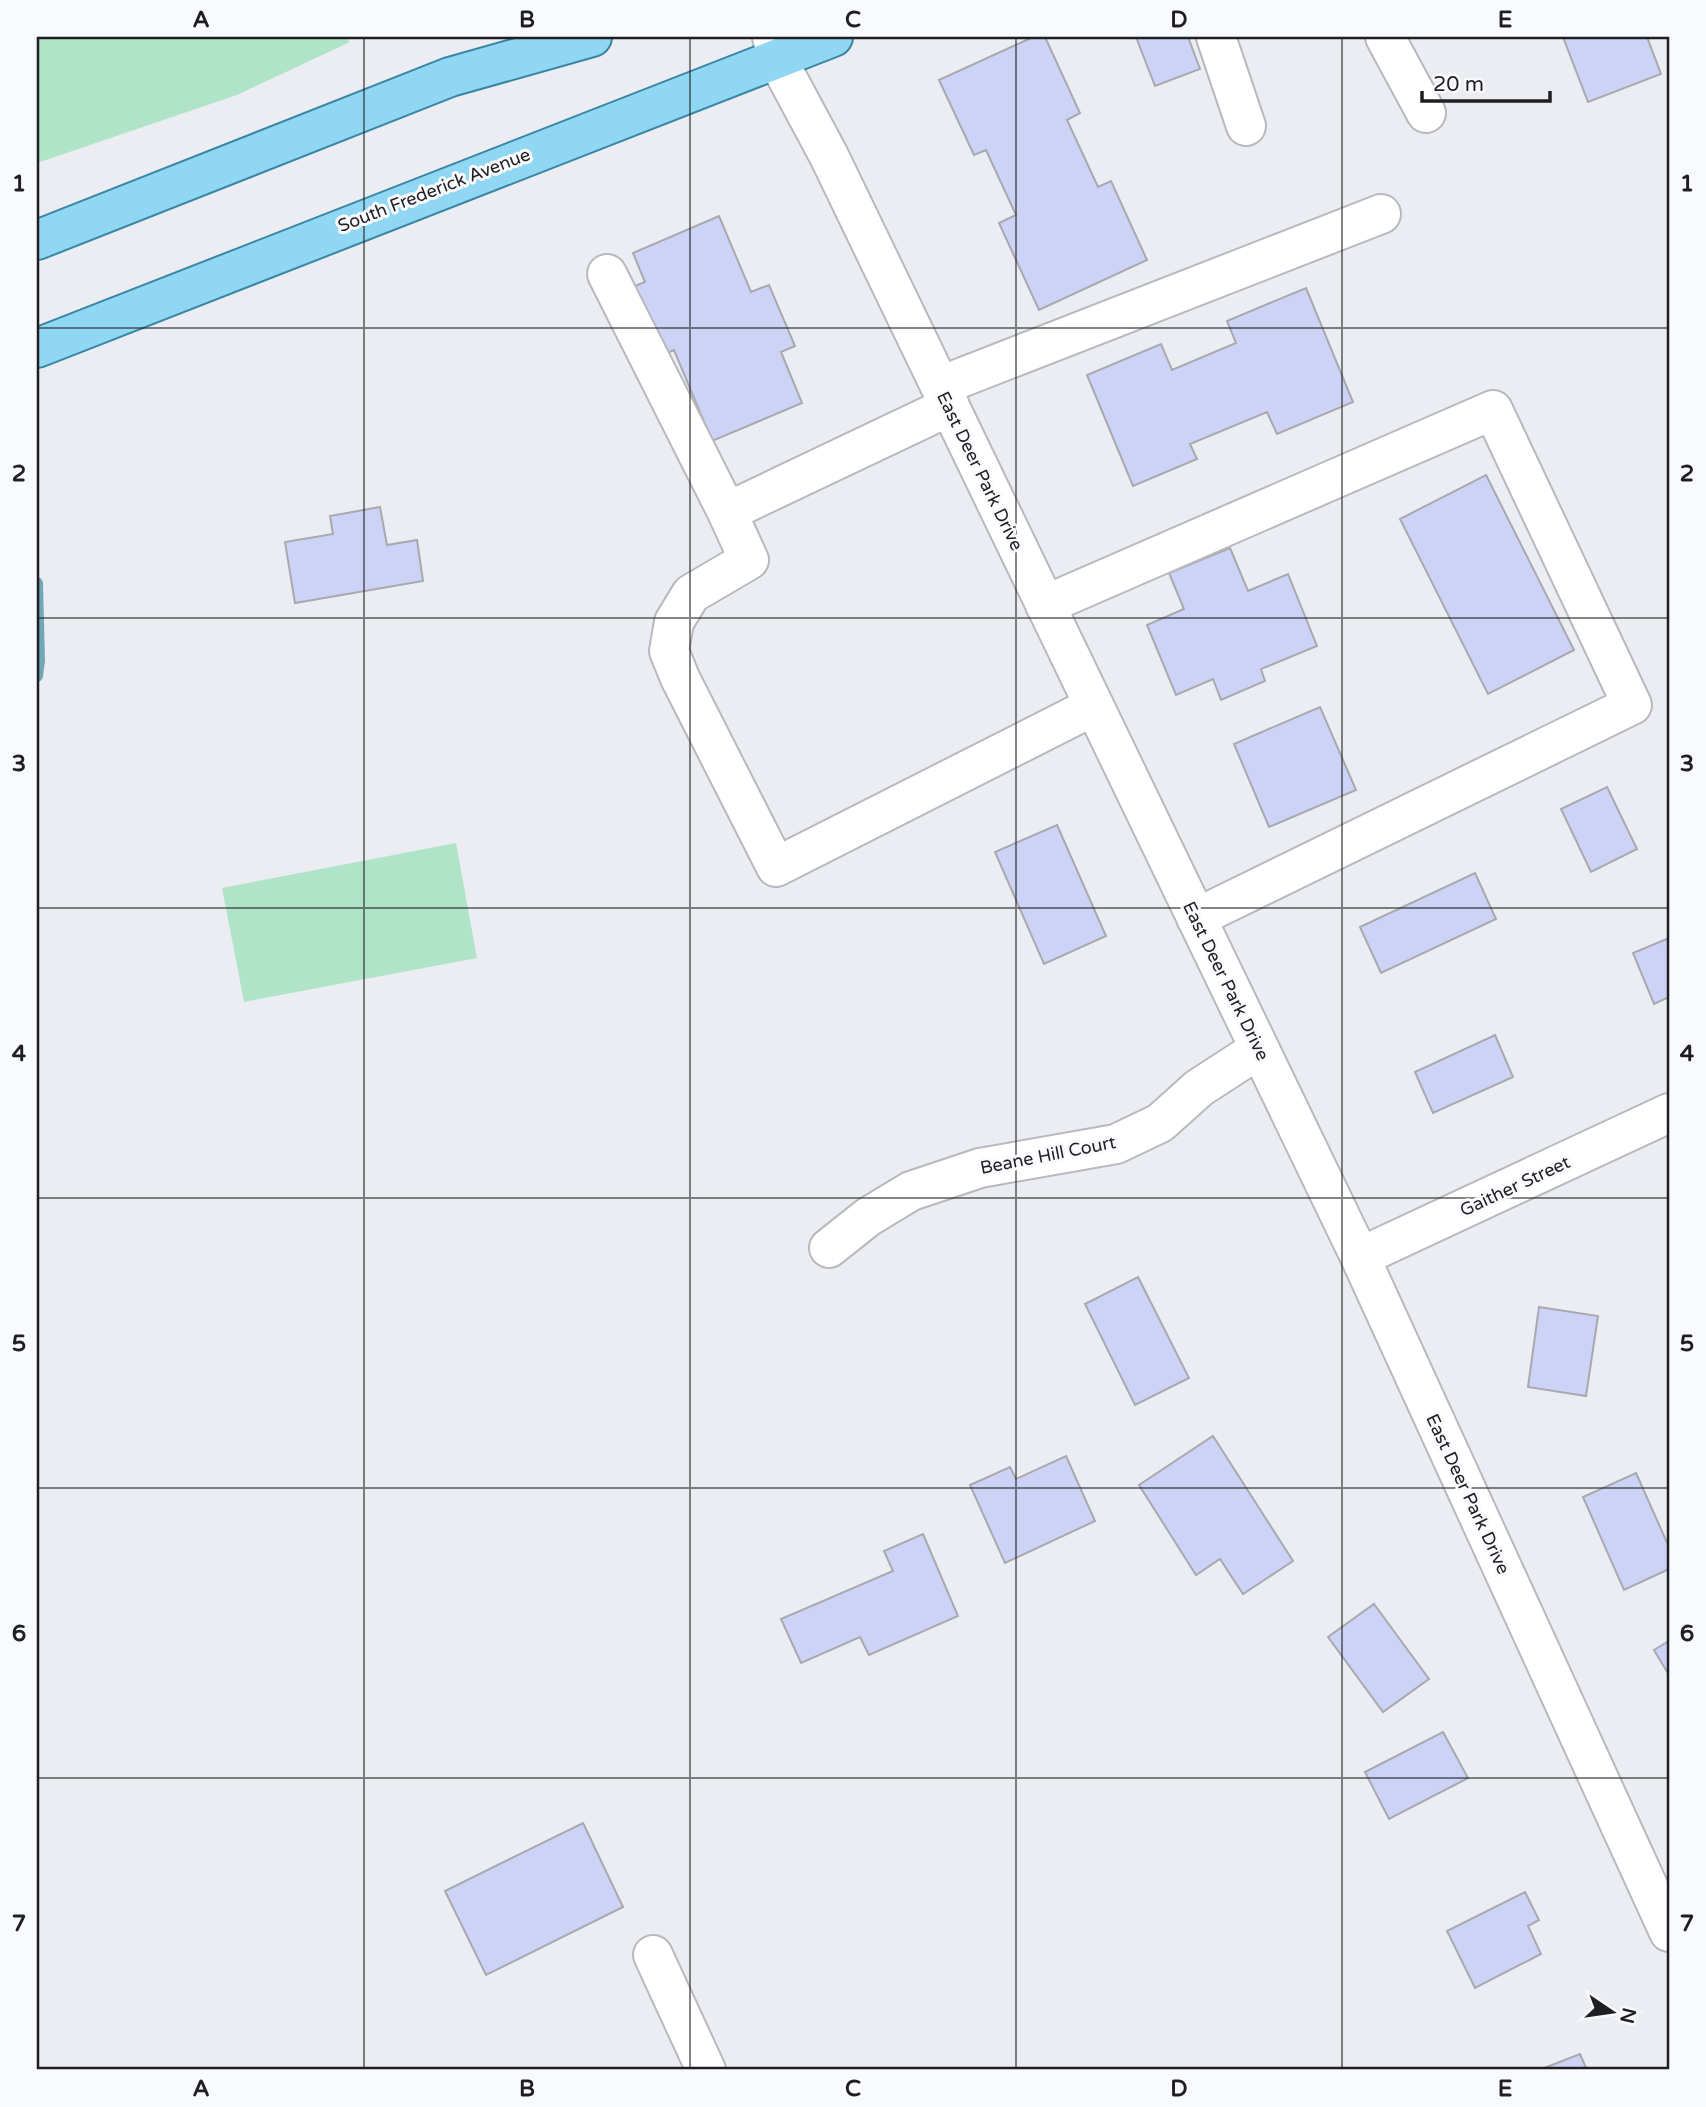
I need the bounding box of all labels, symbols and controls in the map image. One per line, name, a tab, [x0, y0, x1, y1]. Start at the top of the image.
text: A	[192, 6, 210, 34]
text: B	[519, 6, 535, 34]
text: C	[845, 6, 861, 34]
text: D	[1170, 6, 1188, 34]
text: E	[1498, 6, 1512, 34]
scale bar	[1422, 60, 1550, 104]
text: 20 m	[1433, 72, 1484, 97]
street label: South Frederick Avenue	[335, 143, 533, 237]
text: 1	[12, 170, 26, 198]
text: 1	[1680, 170, 1694, 198]
street label: East Deer Park Drive	[932, 388, 1028, 554]
text: 2	[12, 460, 26, 488]
text: 2	[1680, 460, 1694, 488]
text: 3	[12, 750, 26, 778]
text: 3	[1680, 750, 1694, 778]
street label: East Deer Park Drive	[1178, 898, 1274, 1064]
text: 4	[12, 1040, 27, 1068]
text: 4	[1680, 1040, 1695, 1068]
street label: Beane Hill Court	[978, 1131, 1118, 1179]
street label: Gaither Street	[1456, 1151, 1574, 1221]
text: 5	[12, 1330, 26, 1358]
text: 5	[1680, 1330, 1694, 1358]
street label: East Deer Park Drive	[1421, 1410, 1515, 1578]
text: 6	[12, 1620, 26, 1648]
text: 6	[1680, 1620, 1694, 1648]
text: 7	[12, 1910, 26, 1938]
text: 7	[1680, 1910, 1694, 1938]
north arrow	[1576, 1978, 1646, 2048]
text: N	[1615, 2006, 1640, 2026]
text: A	[192, 2075, 210, 2103]
text: B	[519, 2075, 535, 2103]
text: C	[845, 2075, 861, 2103]
text: D	[1170, 2075, 1188, 2103]
text: E	[1498, 2075, 1512, 2103]

